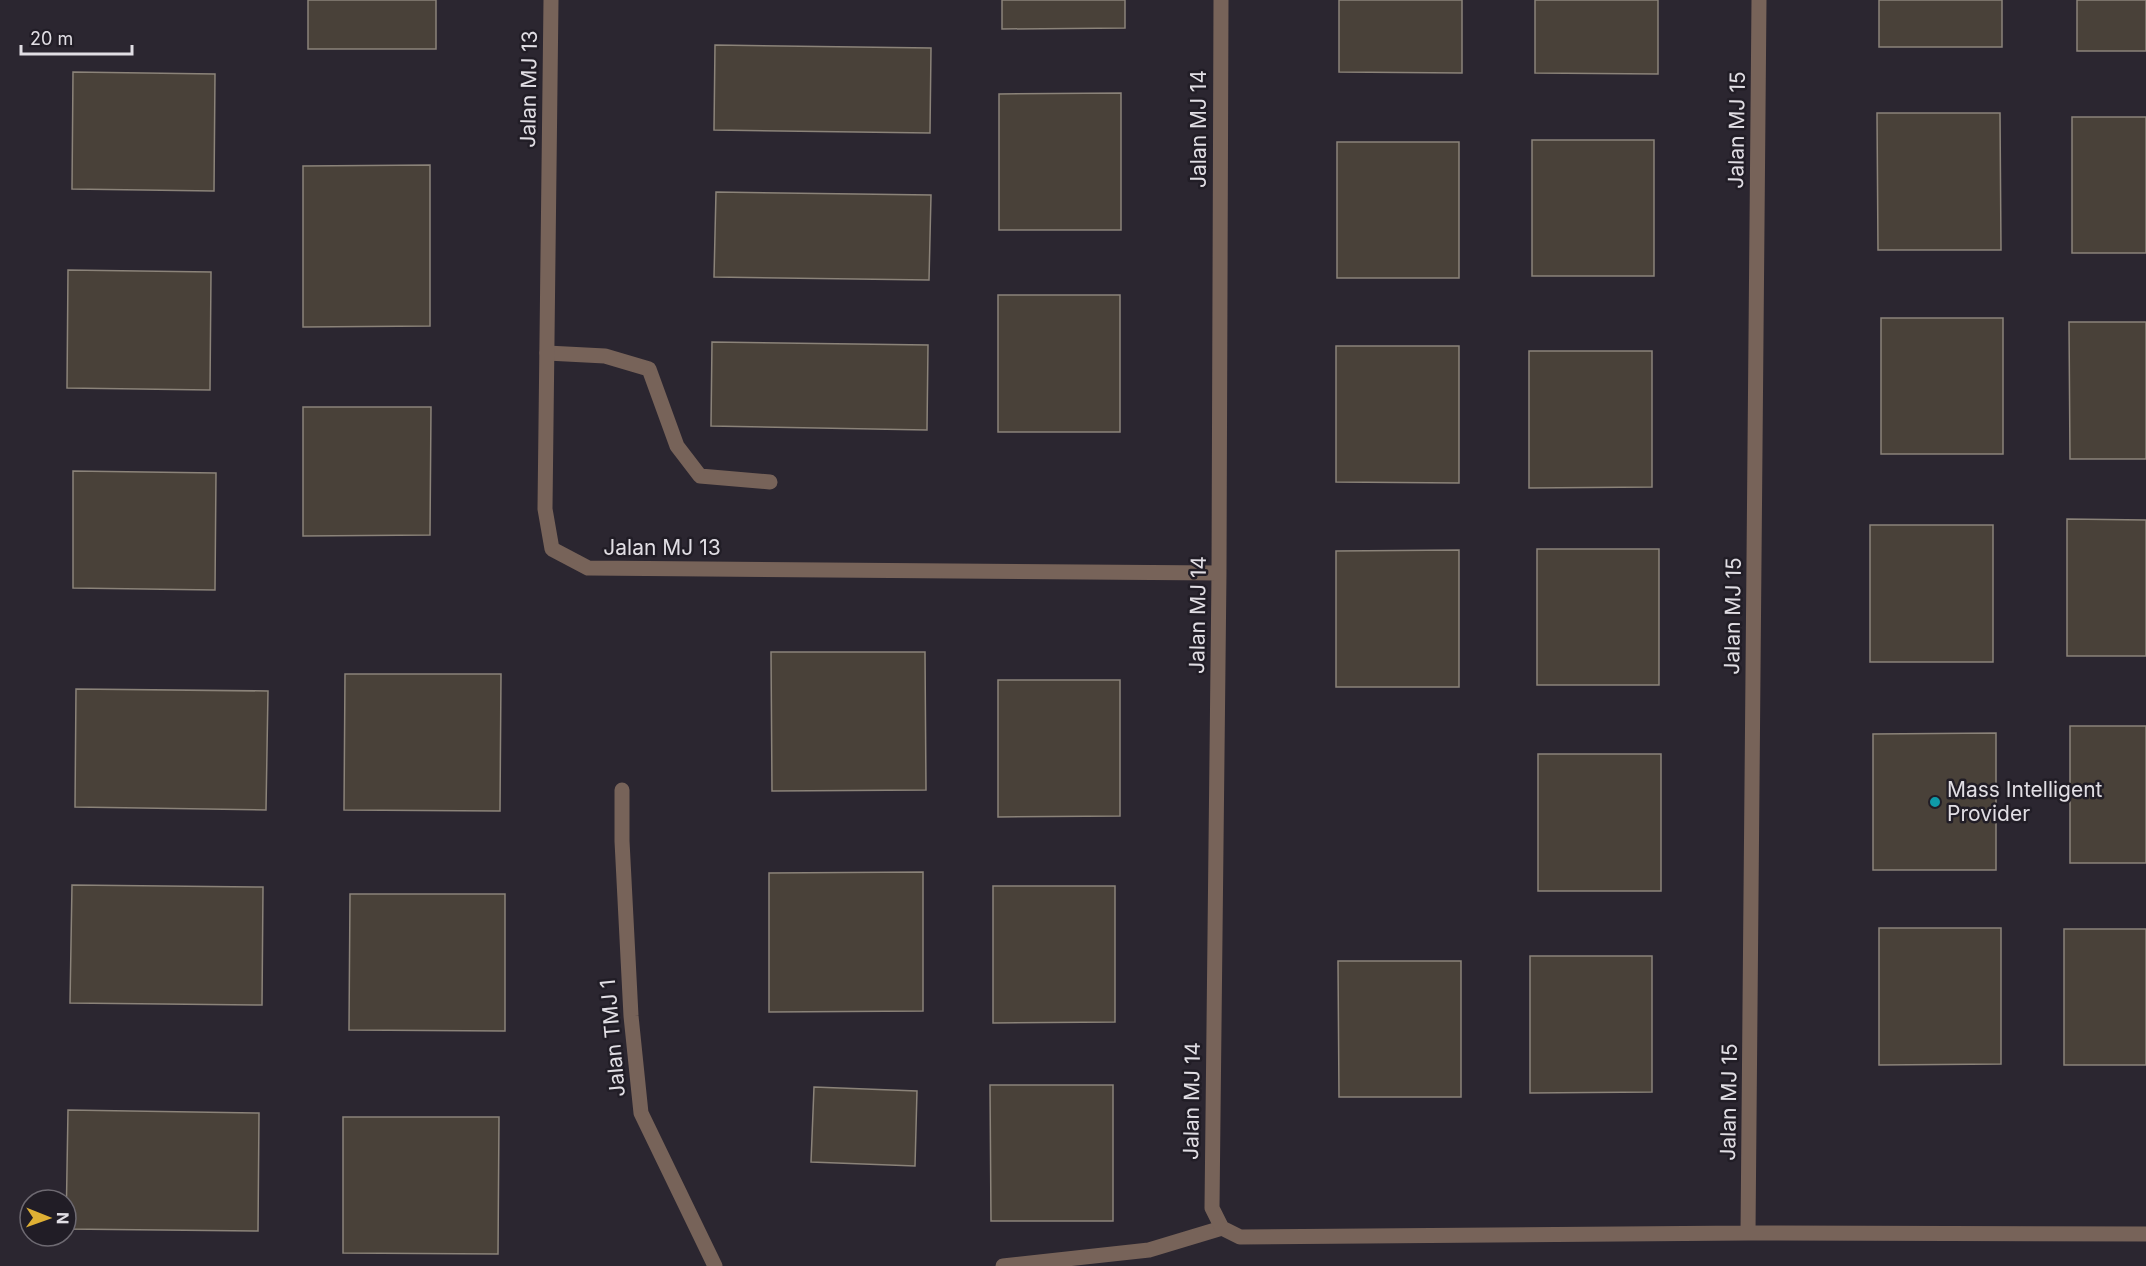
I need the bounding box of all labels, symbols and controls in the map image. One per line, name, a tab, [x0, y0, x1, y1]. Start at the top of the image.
scale bar	[21, 18, 132, 56]
text: 20 m	[30, 28, 73, 49]
street label: Jalan MJ 13	[515, 30, 542, 148]
street label: Jalan MJ 14	[1186, 70, 1211, 188]
street label: Jalan MJ 15	[1723, 71, 1750, 189]
street label: Jalan MJ 13	[603, 535, 721, 560]
street label: Jalan MJ 14	[1184, 556, 1211, 674]
street label: Jalan MJ 15	[1719, 557, 1746, 675]
place label: Mass Intelligent Provider	[1947, 777, 2103, 826]
marker: Mass Intelligent Provider	[1928, 795, 1942, 809]
street label: Jalan TMJ 1	[595, 978, 630, 1098]
street label: Jalan MJ 14	[1178, 1042, 1205, 1160]
street label: Jalan MJ 15	[1715, 1043, 1742, 1161]
north arrow	[18, 1188, 78, 1248]
text: N	[53, 1212, 73, 1225]

